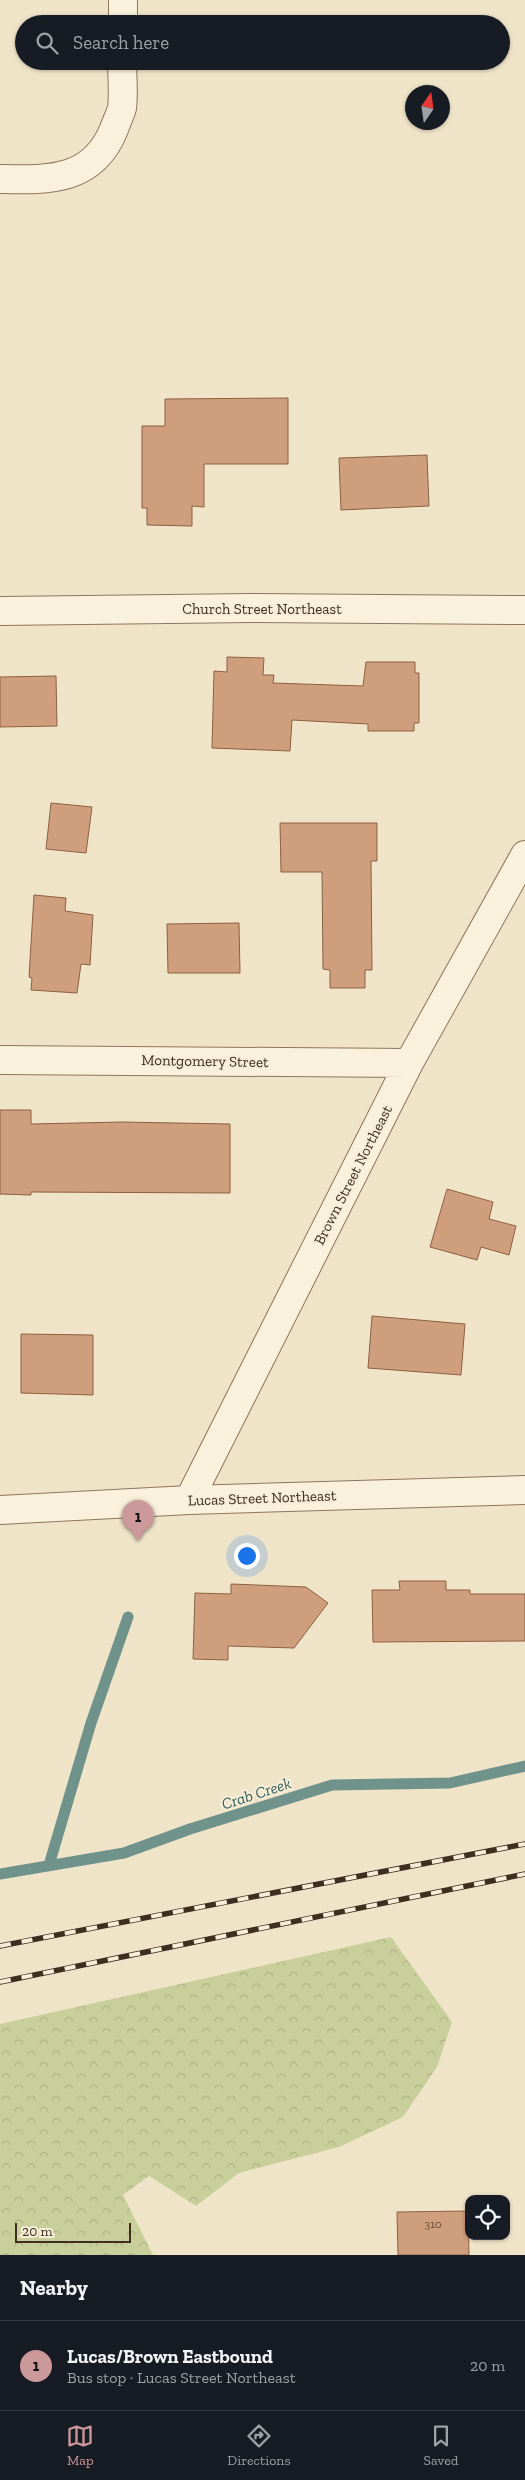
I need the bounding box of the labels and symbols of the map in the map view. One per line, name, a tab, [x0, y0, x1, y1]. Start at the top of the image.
north arrow	[405, 85, 450, 130]
street label: Church Street Northeast	[182, 600, 342, 618]
street label: Montgomery Street	[141, 1051, 269, 1071]
street label: Brown Street Northeast	[310, 1102, 396, 1248]
street label: Lucas Street Northeast	[187, 1486, 337, 1510]
pin: 1	[122, 1500, 154, 1541]
your location	[234, 1543, 260, 1569]
water label: Crab Creek	[219, 1773, 293, 1814]
house number: 310	[424, 2217, 442, 2231]
scale bar	[15, 2220, 131, 2243]

